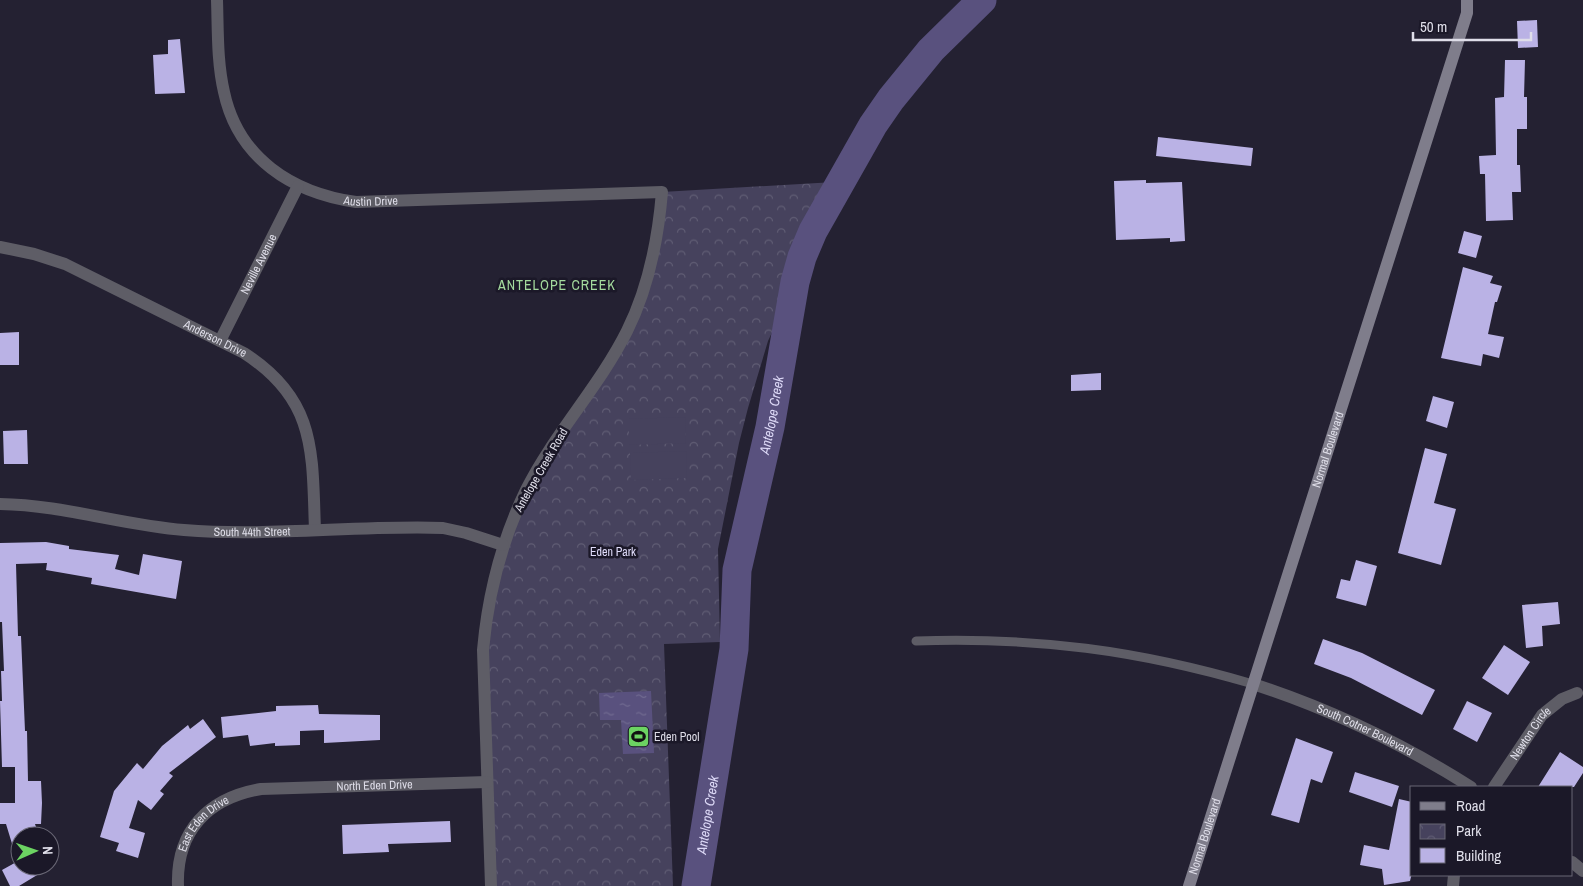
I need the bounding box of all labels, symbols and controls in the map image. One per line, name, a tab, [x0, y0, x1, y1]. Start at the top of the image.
scale bar	[1413, 10, 1530, 42]
text: 50 m	[1420, 16, 1447, 37]
street label: Austin Drive	[341, 192, 398, 210]
street label: Neville Avenue	[237, 231, 281, 297]
district label: ANTELOPE CREEK	[497, 276, 616, 294]
street label: Anderson Drive	[180, 316, 249, 361]
water label: Antelope Creek	[755, 373, 788, 457]
street label: Normal Boulevard	[1308, 410, 1348, 490]
street label: Antelope Creek Road	[510, 425, 571, 516]
street label: South 44th Street	[213, 523, 291, 540]
park label: Eden Park	[590, 544, 636, 560]
street label: South Cotner Boulevard	[1314, 700, 1416, 760]
street label: Newton Circle	[1506, 703, 1554, 763]
sports icon: Eden Pool	[626, 725, 650, 749]
place label: Eden Pool	[654, 729, 699, 745]
water label: Antelope Creek	[692, 773, 723, 856]
street label: North Eden Drive	[336, 776, 413, 795]
legend	[1410, 786, 1573, 876]
street label: East Eden Drive	[174, 792, 232, 854]
text: Road	[1456, 795, 1485, 816]
street label: Normal Boulevard	[1185, 796, 1224, 876]
text: Park	[1456, 820, 1482, 841]
north arrow	[10, 826, 60, 876]
text: Building	[1456, 845, 1501, 866]
text: N	[39, 846, 57, 855]

